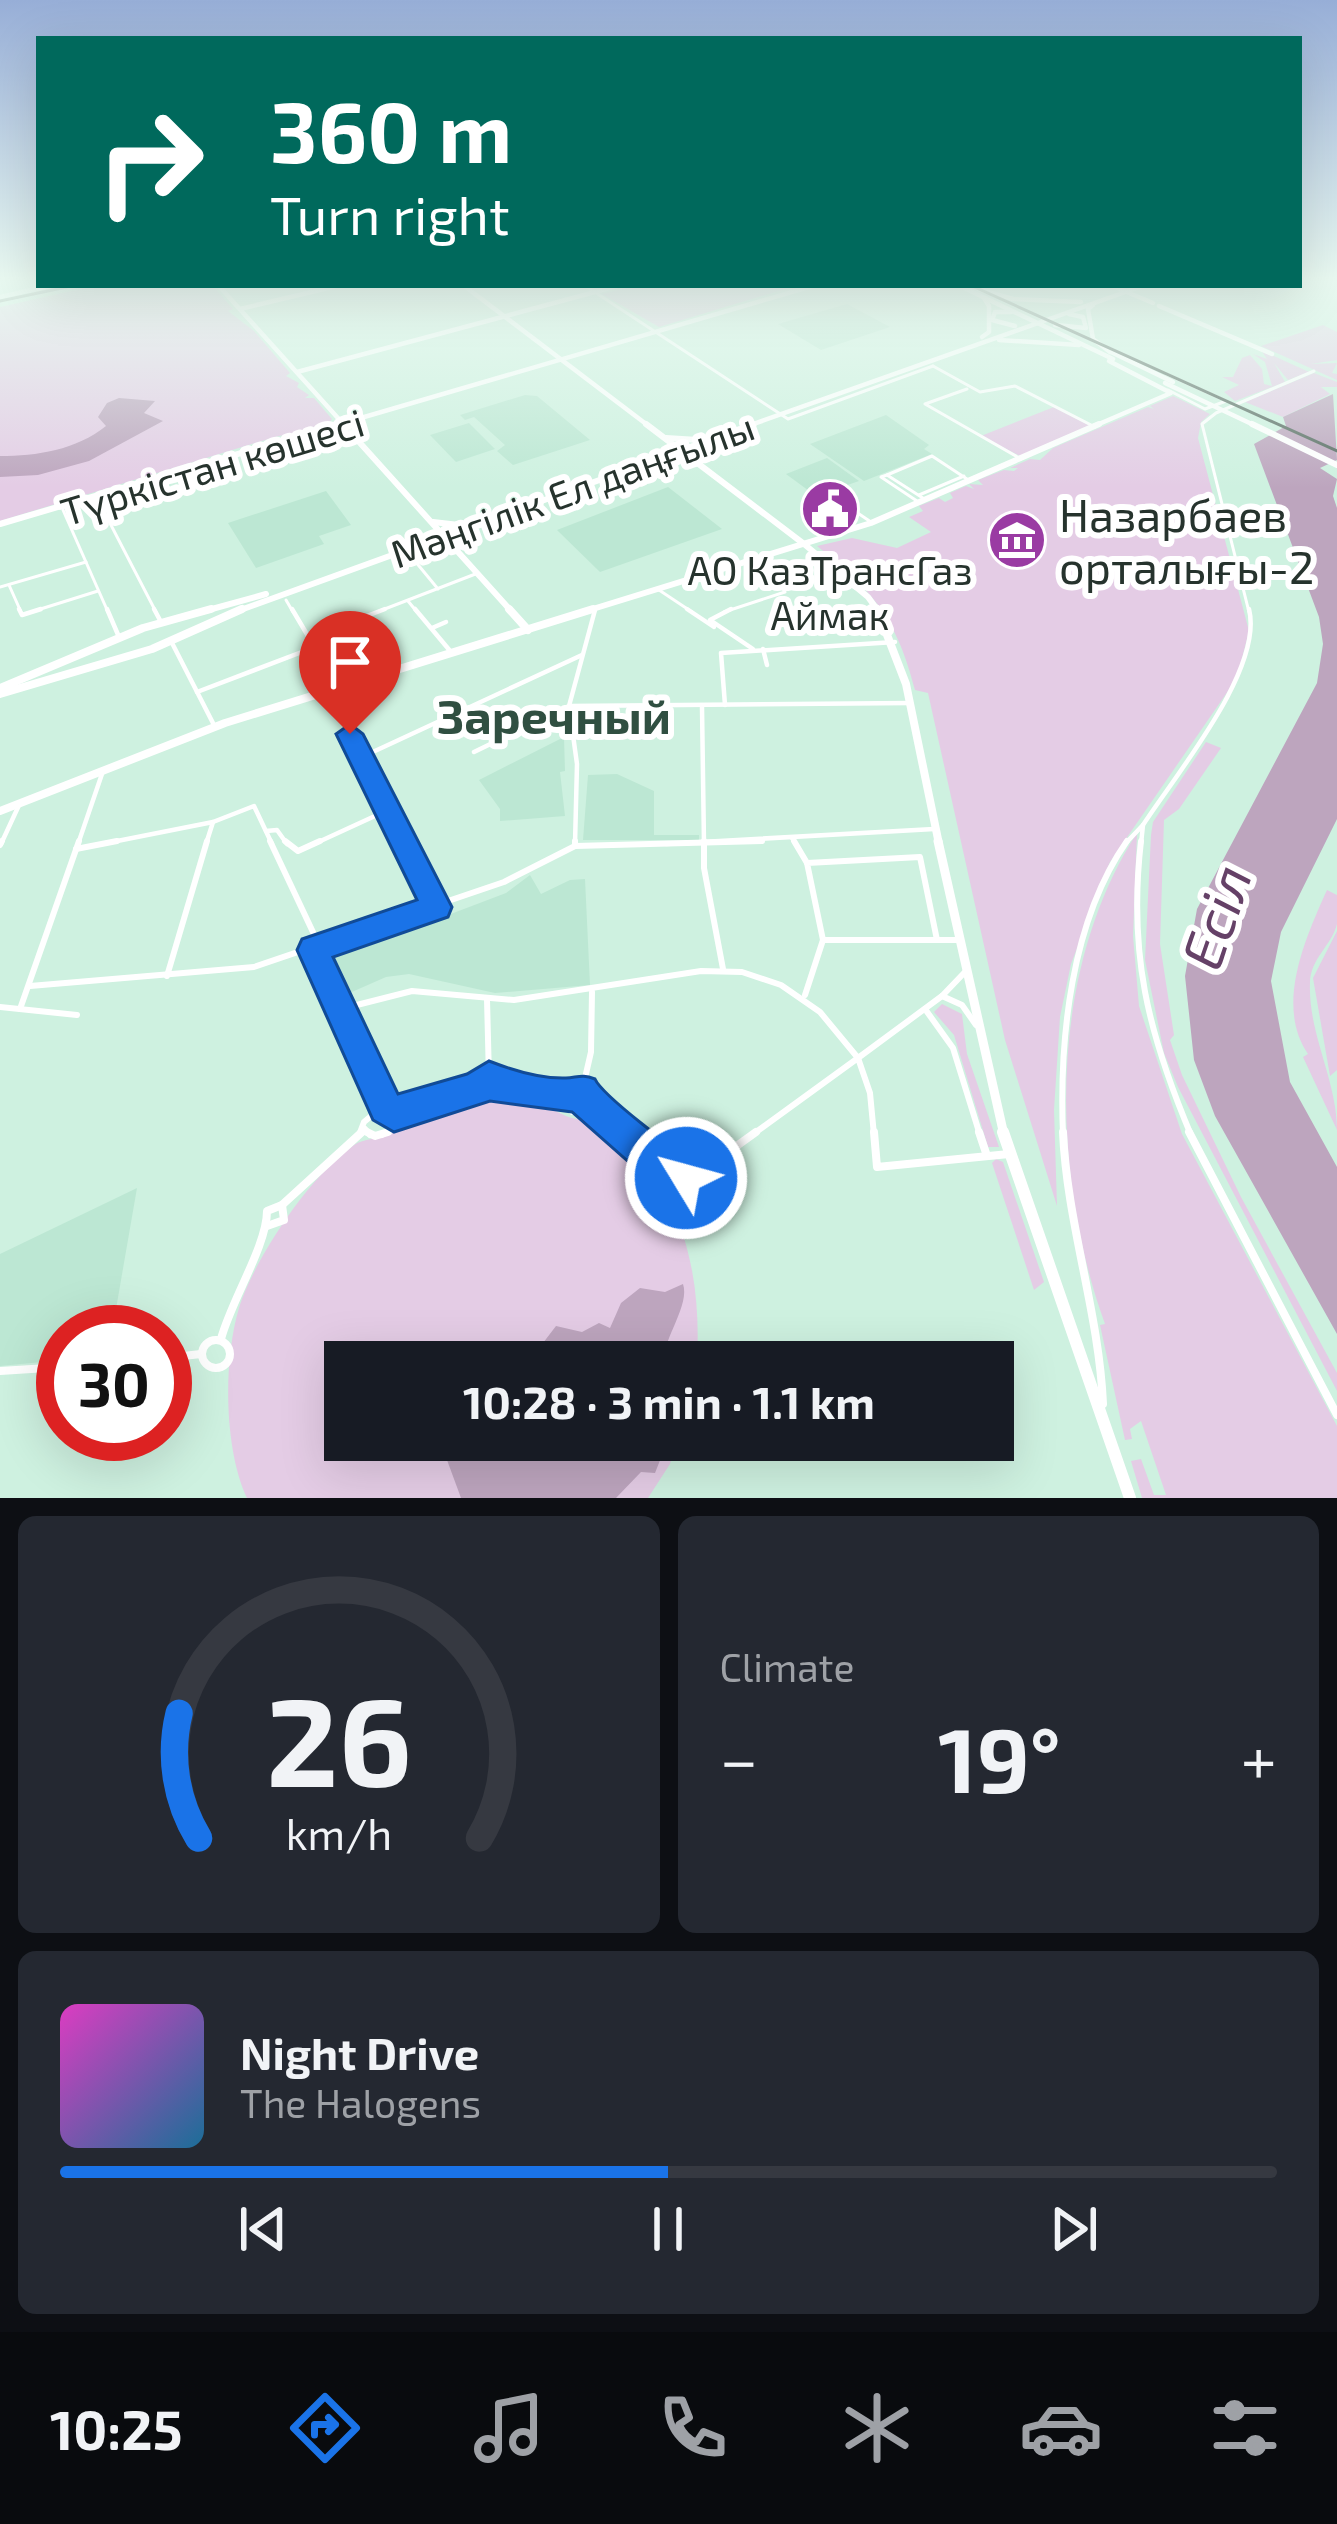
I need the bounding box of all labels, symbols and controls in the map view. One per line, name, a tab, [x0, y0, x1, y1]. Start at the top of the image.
text: 360 m	[270, 79, 512, 180]
icon: right	[72, 84, 228, 240]
text: Turn right	[270, 181, 510, 246]
street label: Түркістан көшесі	[55, 398, 369, 534]
street label: Мәңгілік Ел даңғылы	[384, 401, 760, 577]
public building icon: АО КазТрансГаз Аймак	[799, 478, 861, 540]
place label: Назарбаев орталығы-2	[1059, 487, 1314, 593]
museum icon: Назарбаев орталығы-2	[986, 509, 1048, 571]
place label: АО КазТрансГаз Аймак	[687, 546, 973, 638]
pin	[299, 611, 401, 734]
icon: arrive	[317, 629, 383, 695]
district label: Заречный	[437, 686, 671, 744]
water label: Есіл	[1165, 855, 1263, 977]
position arrow	[623, 1115, 749, 1241]
speed limit sign: 30	[36, 1305, 192, 1461]
text: 10:28 · 3 min · 1.1 km	[463, 1374, 875, 1428]
text: Climate	[720, 1643, 854, 1690]
text: 26	[266, 1662, 412, 1812]
text: 19°	[938, 1703, 1061, 1811]
text: −	[720, 1718, 758, 1797]
text: +	[1241, 1718, 1277, 1797]
text: km/h	[285, 1806, 392, 1858]
text: Night Drive	[240, 2025, 479, 2079]
text: The Halogens	[240, 2079, 481, 2126]
icon: previous	[230, 2196, 296, 2262]
icon: pause	[635, 2196, 701, 2262]
icon: next	[1041, 2196, 1107, 2262]
icon: directions	[283, 2386, 367, 2470]
icon: music	[467, 2386, 551, 2470]
icon: phone	[651, 2386, 735, 2470]
icon: climate	[835, 2386, 919, 2470]
icon: car	[1019, 2386, 1103, 2470]
icon: filters	[1203, 2386, 1287, 2470]
text: 10:25	[50, 2396, 183, 2461]

